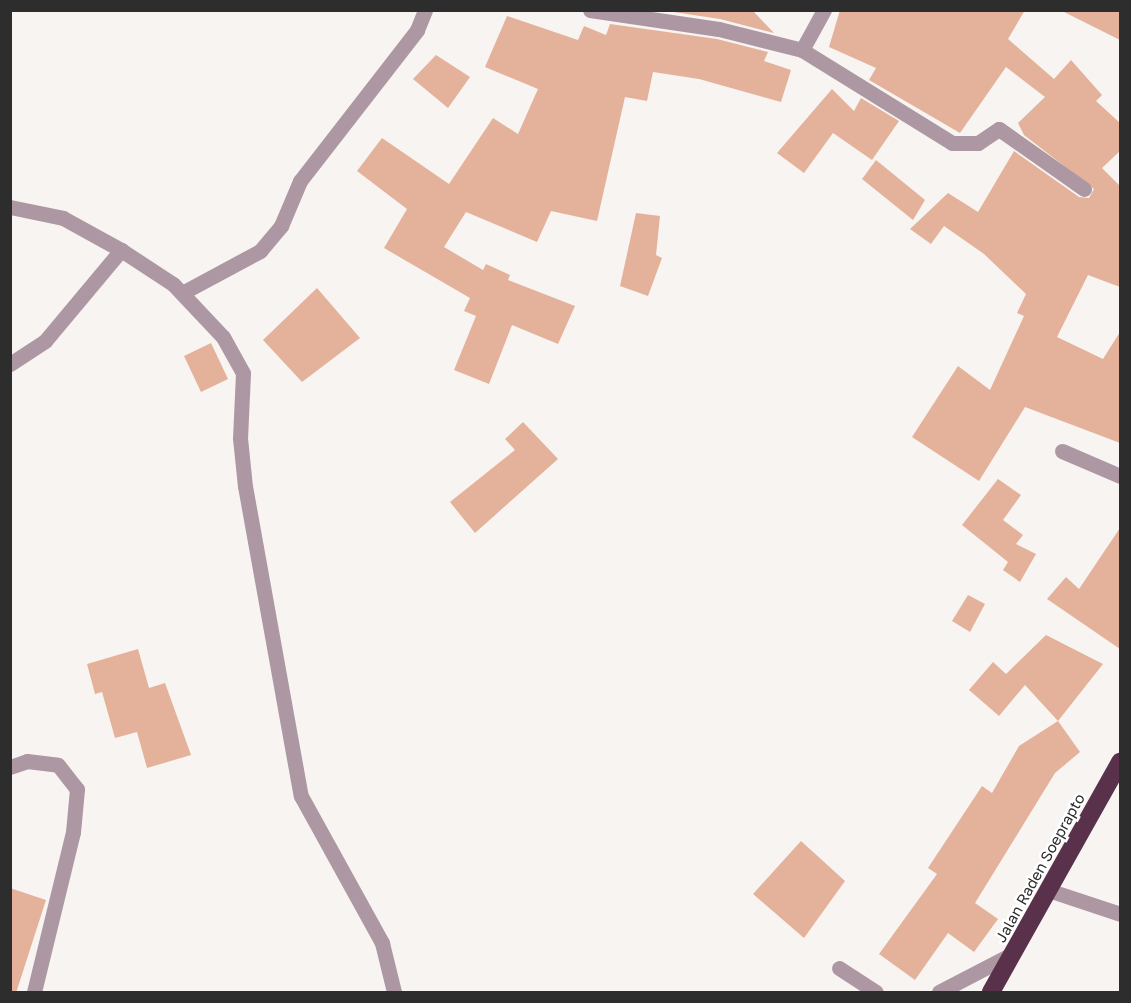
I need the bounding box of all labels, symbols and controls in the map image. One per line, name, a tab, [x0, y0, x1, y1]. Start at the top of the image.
street label: Jalan Raden Soeprapto	[992, 790, 1088, 946]

